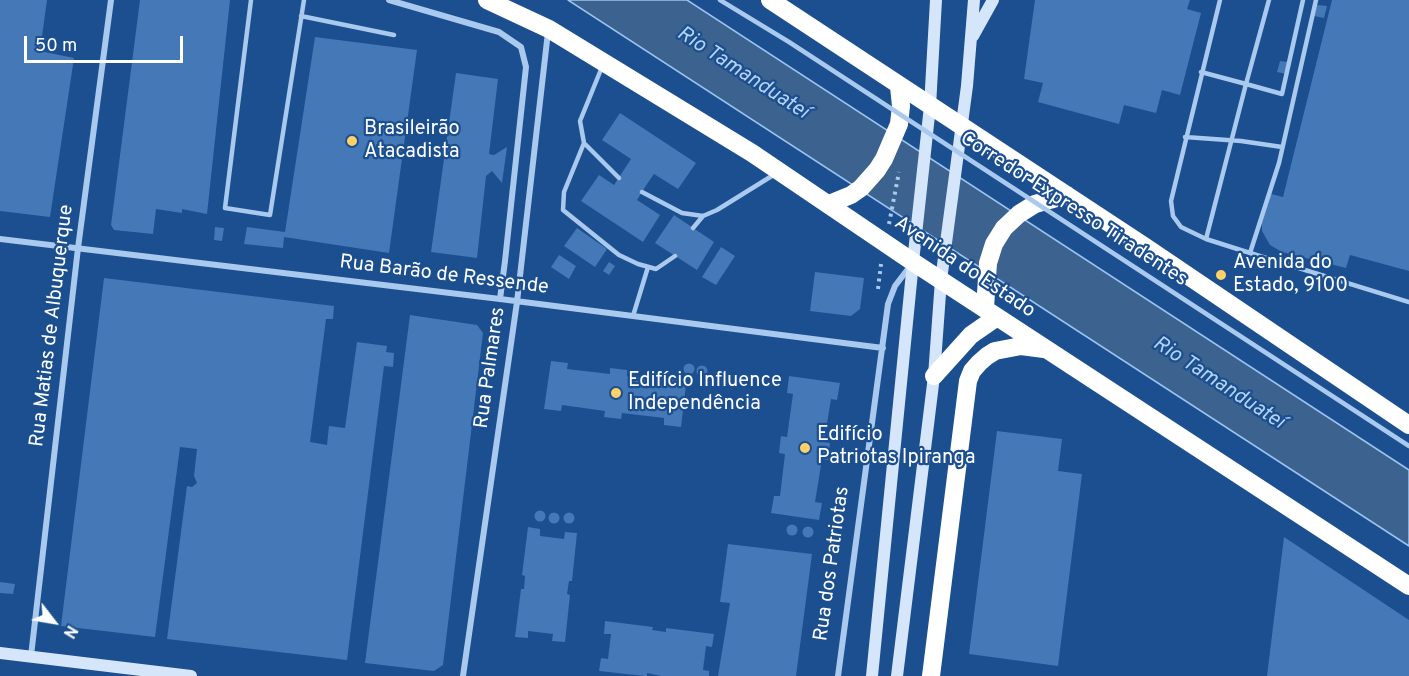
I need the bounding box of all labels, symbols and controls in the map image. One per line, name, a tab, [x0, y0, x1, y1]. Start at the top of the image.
water label: Rio Tamanduateí	[671, 22, 813, 126]
scale bar	[27, 24, 186, 62]
text: 50 m	[35, 35, 77, 58]
place label: Brasileirão Atacadista	[364, 118, 460, 165]
street label: Corredor Expresso Tiradentes	[955, 127, 1191, 293]
marker: Brasileirão Atacadista	[345, 134, 359, 148]
street label: Rua Matias de Albuquerque	[26, 203, 80, 449]
street label: Avenida do Estado	[889, 212, 1039, 324]
street label: Rua Barão de Ressende	[338, 251, 550, 301]
place label: Avenida do Estado, 9100	[1233, 252, 1348, 299]
marker: Avenida do Estado, 9100	[1214, 268, 1228, 282]
street label: Rua Palmares	[471, 306, 511, 430]
water label: Rio Tamanduateí	[1147, 332, 1289, 436]
place label: Edifício Influence Independência	[628, 370, 782, 417]
marker: Edifício Influence Independência	[609, 386, 623, 400]
place label: Edifício Patriotas Ipiranga	[817, 424, 976, 471]
marker: Edifício Patriotas Ipiranga	[798, 441, 812, 455]
street label: Rua dos Patriotas	[810, 485, 856, 643]
north arrow	[24, 592, 84, 652]
text: N	[58, 621, 81, 641]

